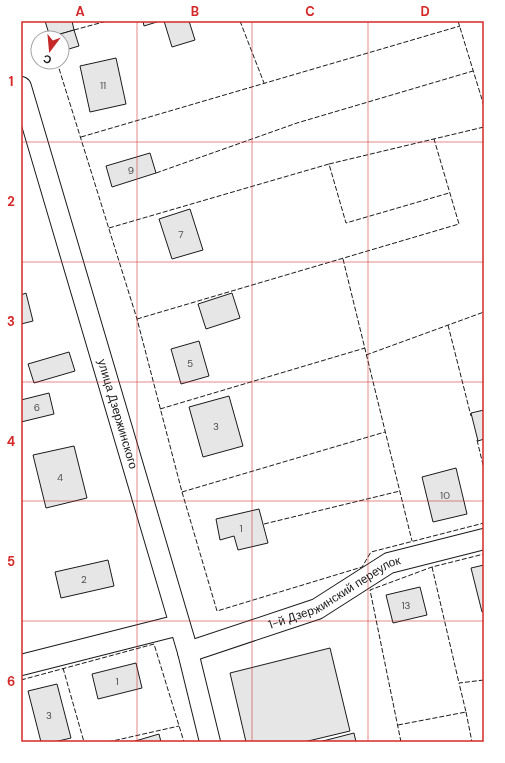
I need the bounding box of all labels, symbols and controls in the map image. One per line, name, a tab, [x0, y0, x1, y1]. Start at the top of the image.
text: A	[75, 3, 85, 20]
text: B	[191, 3, 199, 20]
text: C	[305, 3, 315, 20]
text: D	[420, 3, 430, 20]
north arrow	[30, 30, 70, 70]
text: С	[41, 52, 53, 67]
text: 1	[9, 73, 13, 90]
house number: 11	[100, 79, 106, 92]
house number: 9	[128, 164, 134, 177]
text: 2	[7, 193, 15, 210]
house number: 7	[178, 228, 184, 241]
text: 3	[7, 313, 15, 330]
street label: улица Дзержинского	[94, 357, 142, 471]
house number: 5	[187, 357, 193, 370]
house number: 6	[34, 401, 40, 414]
house number: 3	[213, 420, 219, 433]
text: 4	[7, 433, 15, 450]
house number: 4	[57, 471, 63, 484]
house number: 10	[440, 489, 450, 502]
house number: 1	[239, 522, 243, 535]
street label: 1-й Дзержинский переулок	[266, 552, 403, 633]
text: 5	[7, 553, 15, 570]
house number: 2	[81, 573, 87, 586]
house number: 13	[401, 599, 411, 612]
text: 6	[7, 673, 15, 690]
house number: 1	[115, 675, 119, 688]
house number: 3	[46, 709, 52, 722]

